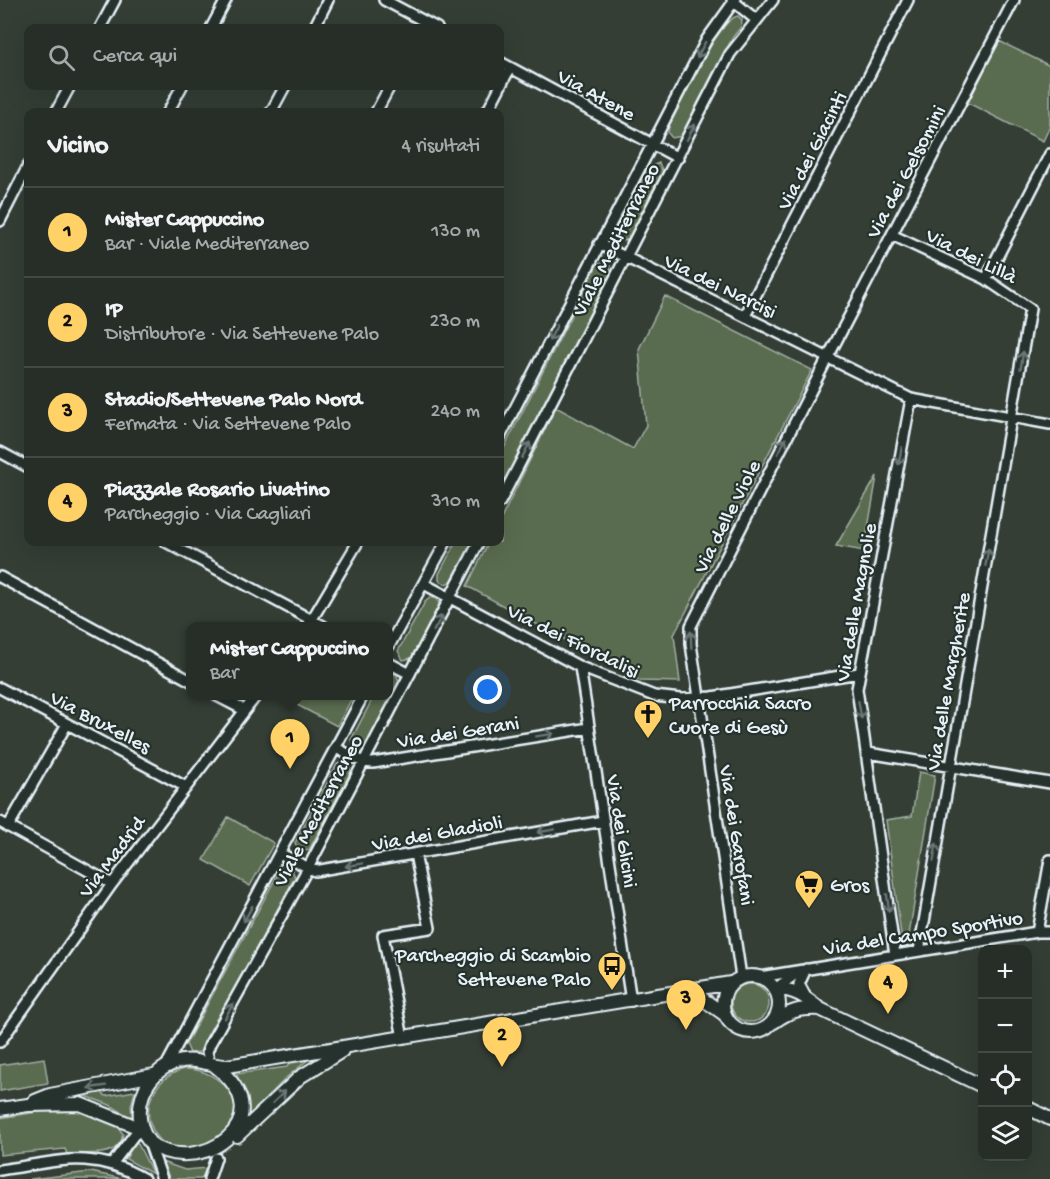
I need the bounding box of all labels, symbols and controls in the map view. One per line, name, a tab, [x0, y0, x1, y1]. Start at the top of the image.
search box	[24, 24, 504, 90]
one-way arrow	[695, 40, 706, 58]
icon: search	[45, 41, 78, 74]
text: Cerca qui	[93, 44, 177, 70]
street label: Via Atene	[551, 65, 640, 129]
street label: Via dei Giacinti	[773, 88, 855, 216]
street label: Via dei Gelsomini	[862, 102, 954, 244]
one-way arrow	[686, 123, 697, 141]
text: Vicino	[48, 132, 108, 163]
text: 4 risultati	[401, 136, 480, 159]
street label: Viale Mediterraneo	[568, 160, 667, 322]
text: Mister Cappuccino	[105, 208, 264, 234]
text: 1	[63, 221, 72, 244]
text: 130 m	[431, 221, 480, 244]
street label: Via dei Lillà	[920, 224, 1021, 292]
text: Bar · Viale Mediterraneo	[105, 234, 309, 257]
street label: Via dei Narcisi	[658, 250, 780, 326]
text: IP	[105, 298, 122, 324]
text: 2	[63, 311, 72, 334]
text: 230 m	[430, 311, 480, 334]
text: Distributore · Via Settevene Palo	[105, 324, 379, 347]
one-way arrow	[547, 324, 558, 342]
one-way arrow	[1017, 351, 1028, 371]
text: Stadio/Settevene Palo Nord	[105, 388, 362, 414]
text: 3	[62, 401, 73, 424]
text: 240 m	[430, 401, 480, 424]
text: Fermata · Via Settevene Palo	[105, 414, 351, 437]
one-way arrow	[777, 438, 788, 456]
one-way arrow	[521, 442, 533, 460]
one-way arrow	[894, 446, 905, 465]
street label: Via delle Viole	[689, 456, 769, 579]
text: Piazzale Rosario Livatino	[105, 478, 330, 504]
text: 4	[63, 491, 72, 514]
text: 310 m	[431, 491, 480, 514]
text: Parcheggio · Via Cagliari	[105, 504, 311, 527]
street label: Via delle Magnolie	[832, 520, 885, 685]
one-way arrow	[982, 547, 993, 567]
street label: Via delle Margherite	[922, 590, 979, 773]
street label: Via dei Fiordalisi	[501, 600, 643, 686]
one-way arrow	[432, 615, 444, 632]
popup	[186, 622, 393, 700]
one-way arrow	[685, 631, 697, 651]
text: Mister Cappuccino	[210, 637, 369, 663]
text: Bar	[210, 663, 238, 686]
your location	[473, 675, 502, 704]
street label: Via Bruxelles	[44, 687, 155, 762]
place label: Parrocchia Sacro Cuore di Gesù	[668, 693, 812, 742]
church icon: Parrocchia Sacro Cuore di Gesù	[632, 698, 664, 740]
one-way arrow	[855, 700, 866, 719]
street label: Via dei Gerani	[395, 712, 521, 757]
pin: 1	[270, 720, 310, 769]
one-way arrow	[535, 729, 555, 740]
street label: Viale Mediterraneo	[269, 731, 371, 893]
street label: Via dei Garofani	[711, 763, 758, 907]
street label: Via dei Glicini	[598, 772, 641, 890]
street label: Via Madrid	[74, 811, 154, 905]
street label: Via dei Gladioli	[369, 812, 505, 859]
one-way arrow	[536, 826, 556, 837]
one-way arrow	[930, 843, 941, 862]
one-way arrow	[344, 859, 364, 870]
supermarket icon: Gros	[793, 868, 825, 910]
place label: Gros	[830, 875, 871, 900]
one-way arrow	[882, 892, 893, 912]
one-way arrow	[242, 905, 253, 923]
street label: Via del Campo Sportivo	[821, 907, 1025, 964]
place label: Parcheggio di Scambio Settevene Palo	[394, 945, 591, 994]
map controls	[978, 945, 1032, 1161]
button: +	[978, 945, 1032, 999]
bus stop icon: Parcheggio di Scambio Settevene Palo	[596, 950, 628, 992]
pin: 4	[868, 964, 908, 1014]
pin: 3	[666, 980, 706, 1030]
button: −	[978, 999, 1032, 1053]
one-way arrow	[223, 1003, 235, 1020]
pin: 2	[482, 1018, 522, 1067]
button: locate	[978, 1053, 1032, 1107]
one-way arrow	[88, 1082, 107, 1093]
one-way arrow	[272, 1089, 287, 1104]
button: layers	[978, 1107, 1032, 1161]

